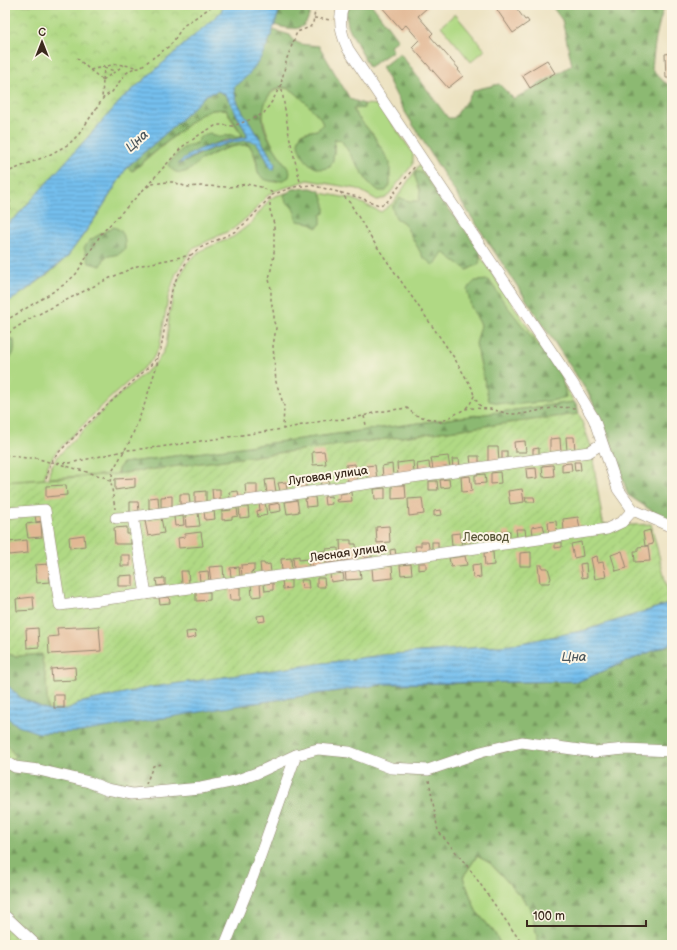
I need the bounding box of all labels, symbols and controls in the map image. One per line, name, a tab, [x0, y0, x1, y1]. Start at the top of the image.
north arrow	[22, 22, 62, 62]
text: С	[38, 26, 46, 39]
water label: Цна	[122, 126, 152, 155]
street label: Луговая улица	[286, 463, 369, 489]
park label: Лесовод	[462, 530, 510, 545]
street label: Лесная улица	[308, 540, 387, 566]
water label: Цна	[561, 649, 587, 665]
scale bar	[527, 902, 646, 928]
text: 100 m	[533, 909, 565, 924]

